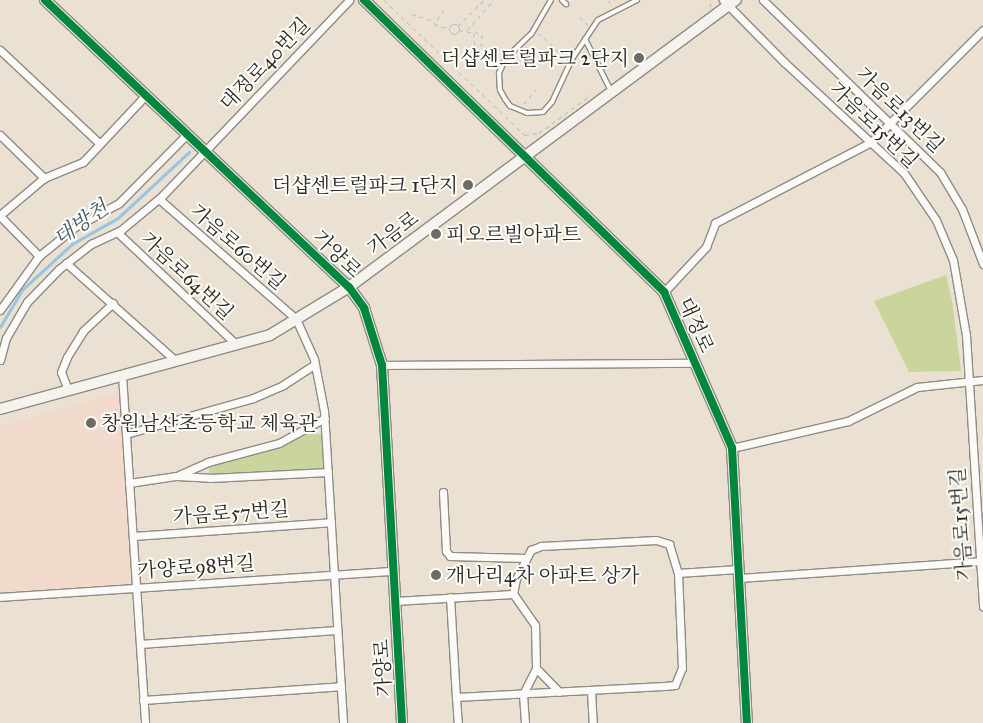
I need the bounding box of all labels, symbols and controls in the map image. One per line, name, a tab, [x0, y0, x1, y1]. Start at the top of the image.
street label: 대정로40번길	[215, 13, 315, 115]
place label: 더샵센트럴파크 2단지	[441, 46, 629, 70]
marker: 더샵센트럴파크 2단지	[633, 52, 645, 64]
street label: 가음로13번길	[851, 62, 949, 158]
street label: 가음로15번길	[825, 77, 923, 173]
place label: 더샵센트럴파크 1단지	[272, 173, 458, 197]
marker: 더샵센트럴파크 1단지	[462, 179, 474, 191]
water label: 대방천	[49, 195, 113, 251]
street label: 가음로60번길	[185, 199, 291, 295]
street label: 가음로	[363, 206, 423, 260]
place label: 피오르빌아파트	[446, 222, 581, 246]
street label: 가양로	[308, 225, 366, 283]
street label: 가음로64번길	[136, 227, 238, 325]
marker: 피오르빌아파트	[430, 228, 442, 240]
street label: 대정로	[673, 294, 719, 356]
place label: 창원남산초등학교 체육관	[101, 411, 318, 435]
marker: 창원남산초등학교 체육관	[85, 417, 97, 429]
street label: 가음로15번길	[945, 466, 977, 582]
street label: 가음로57번길	[172, 497, 290, 529]
street label: 가양로98번길	[136, 551, 256, 583]
place label: 개나리4차 아파트 상가	[446, 563, 640, 587]
marker: 개나리4차 아파트 상가	[430, 569, 442, 581]
street label: 가양로	[369, 638, 397, 698]

